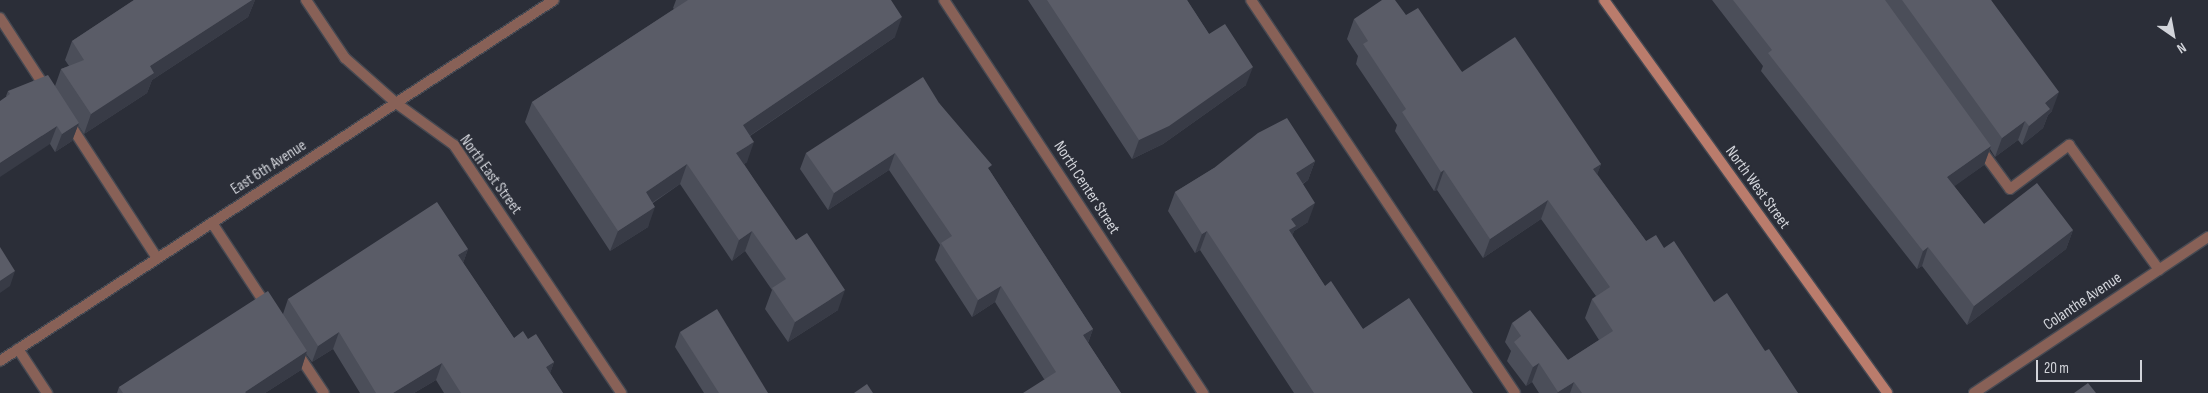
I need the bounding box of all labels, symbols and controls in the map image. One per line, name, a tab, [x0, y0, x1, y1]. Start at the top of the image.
north arrow	[2148, 10, 2198, 60]
text: N	[2174, 39, 2189, 57]
street label: North East Street	[455, 132, 525, 218]
street label: East 6th Avenue	[228, 137, 310, 199]
street label: North Center Street	[1049, 138, 1123, 238]
street label: North West Street	[1721, 143, 1793, 233]
street label: Colanthe Avenue	[2040, 269, 2126, 335]
scale bar	[2038, 350, 2144, 382]
text: 20 m	[2044, 359, 2069, 378]

